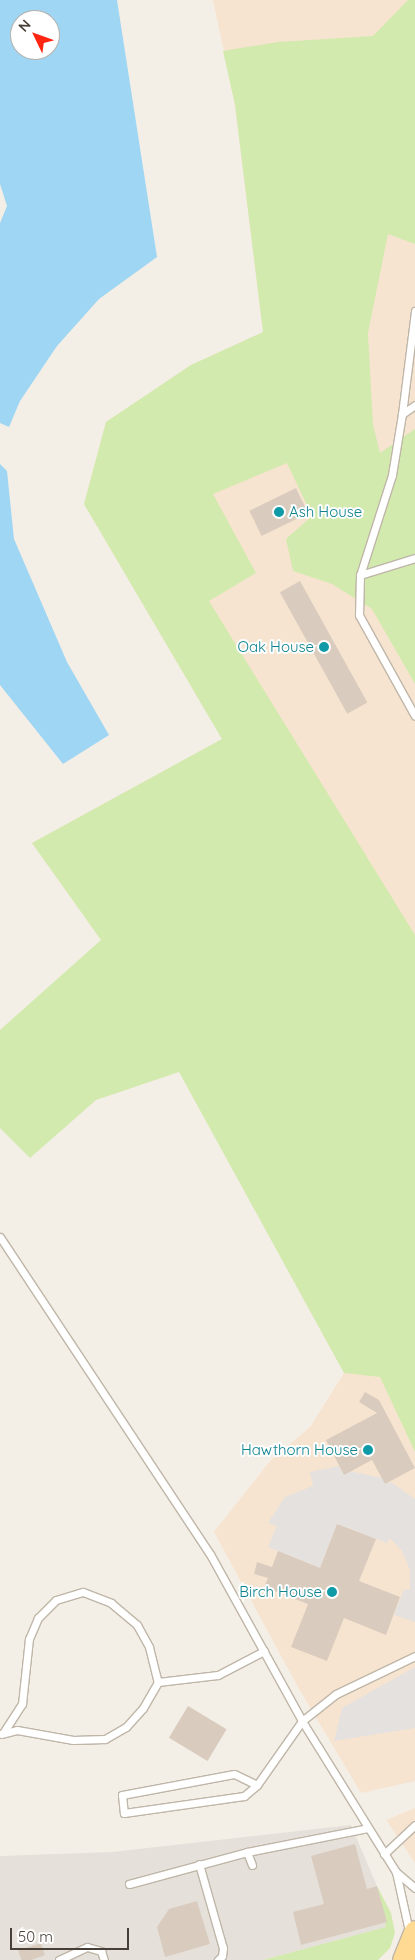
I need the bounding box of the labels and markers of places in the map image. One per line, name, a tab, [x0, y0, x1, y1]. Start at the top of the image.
place label: Ash House	[289, 503, 362, 521]
marker: Ash House	[273, 506, 285, 518]
place label: Oak House	[237, 638, 314, 656]
marker: Oak House	[318, 641, 330, 653]
place label: Hawthorn House	[241, 1441, 358, 1459]
marker: Hawthorn House	[362, 1444, 374, 1456]
place label: Birch House	[239, 1583, 322, 1601]
marker: Birch House	[326, 1586, 338, 1598]

